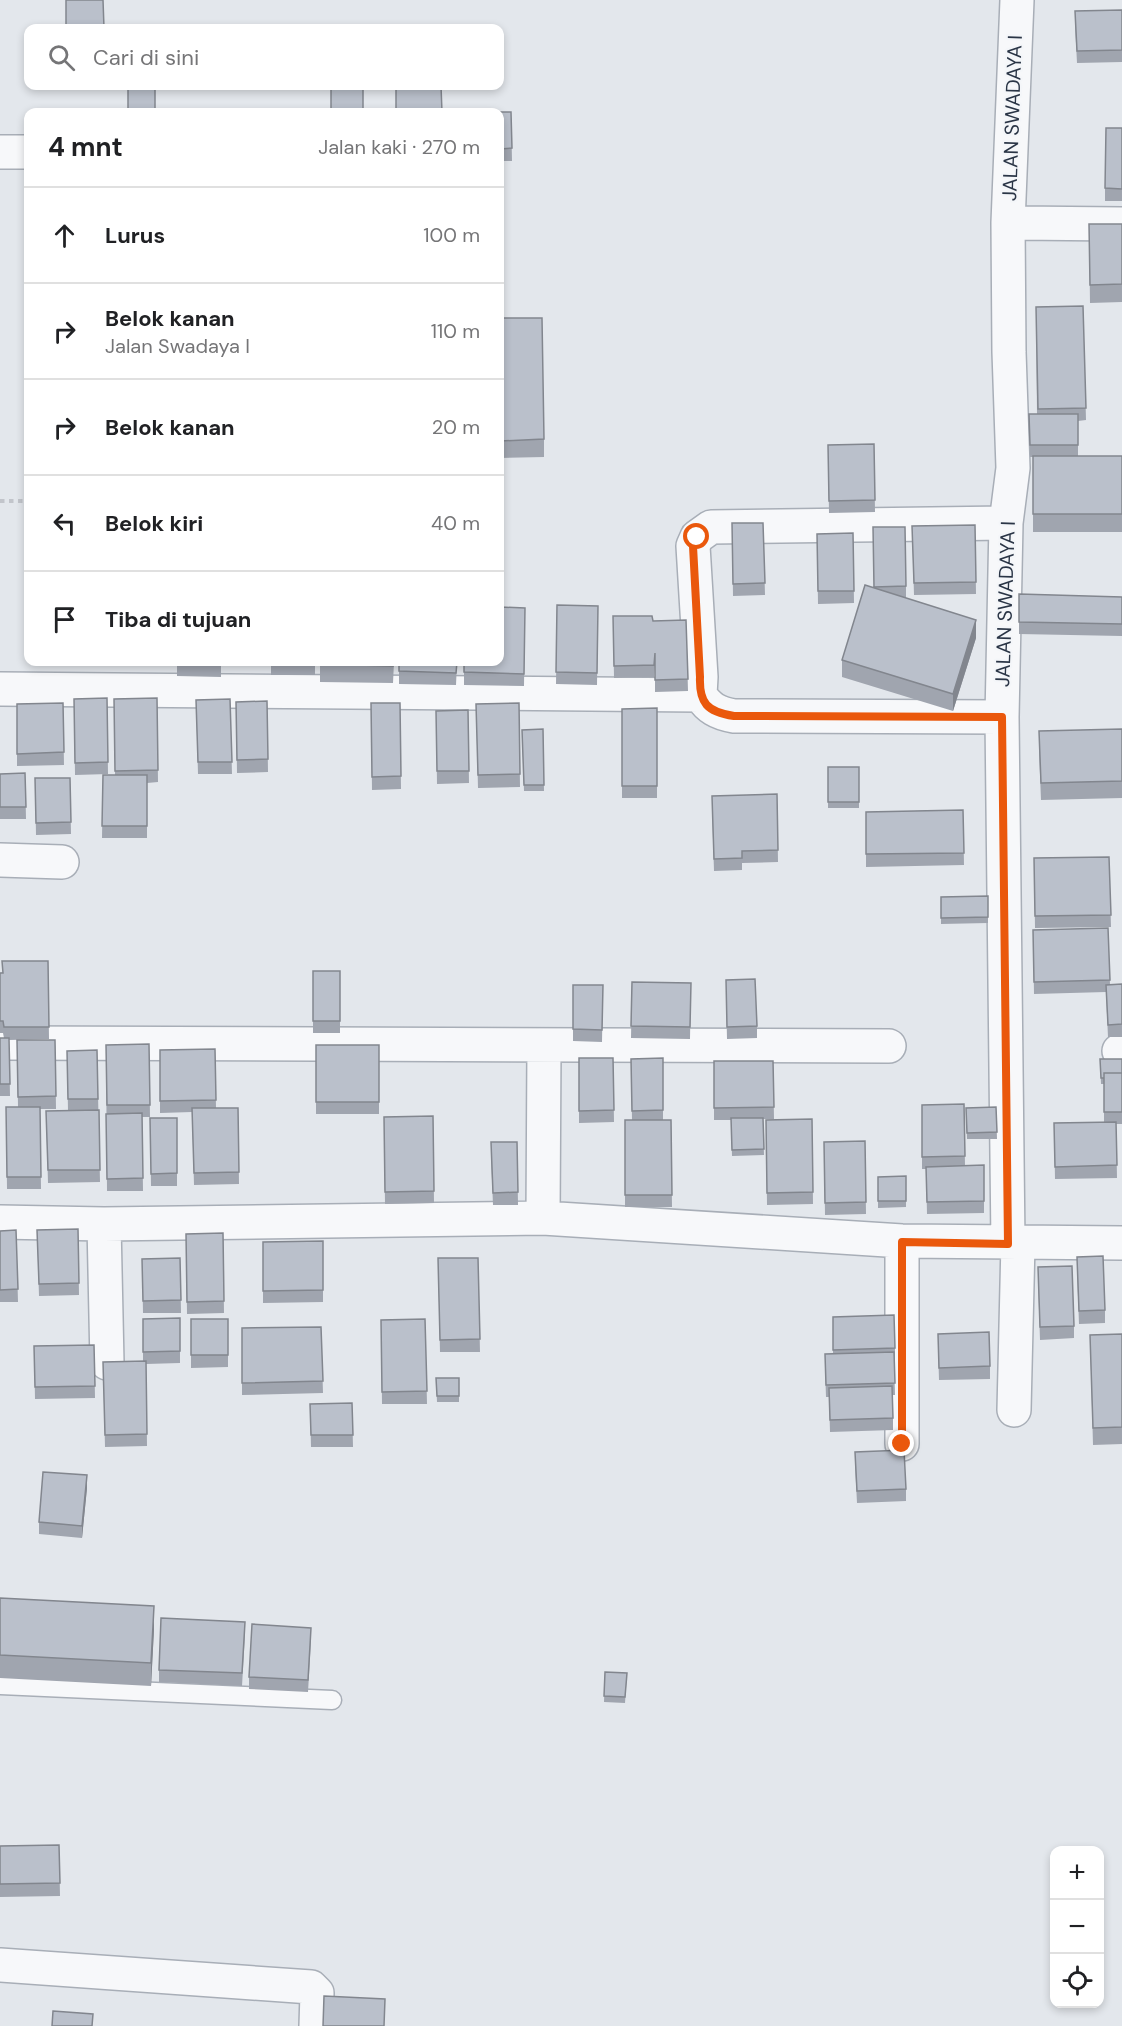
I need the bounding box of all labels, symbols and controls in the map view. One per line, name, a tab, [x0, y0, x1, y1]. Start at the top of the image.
search box	[24, 24, 504, 90]
street label: JALAN SWADAYA I	[996, 35, 1028, 201]
icon: search	[45, 41, 78, 74]
text: Cari di sini	[93, 43, 199, 72]
text: 4 mnt	[48, 130, 123, 164]
text: Jalan kaki · 270 m	[318, 134, 480, 160]
icon: ahead	[48, 219, 81, 252]
text: Lurus	[105, 221, 165, 250]
text: 100 m	[423, 222, 480, 248]
text: Belok kanan	[105, 304, 235, 333]
icon: right	[48, 315, 81, 348]
text: 110 m	[431, 318, 480, 344]
text: Jalan Swadaya I	[105, 333, 250, 359]
icon: right	[48, 411, 81, 444]
text: Belok kanan	[105, 413, 235, 442]
text: 20 m	[432, 414, 480, 440]
icon: left	[48, 507, 81, 540]
text: Belok kiri	[105, 509, 203, 538]
text: 40 m	[431, 510, 480, 536]
street label: JALAN SWADAYA I	[989, 521, 1021, 687]
route start	[683, 523, 709, 549]
icon: arrive	[48, 603, 81, 636]
text: Tiba di tujuan	[105, 605, 251, 634]
route end	[888, 1430, 914, 1456]
map controls	[1050, 1846, 1104, 2008]
button: +	[1050, 1846, 1104, 1900]
button: −	[1050, 1900, 1104, 1954]
button: locate	[1050, 1954, 1104, 2008]

